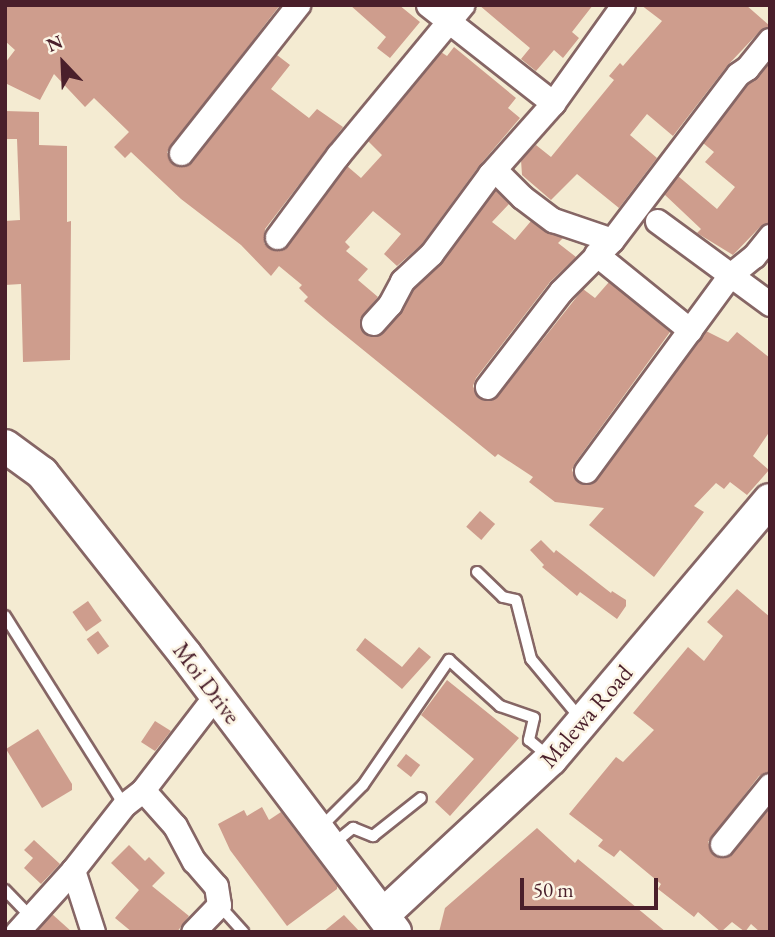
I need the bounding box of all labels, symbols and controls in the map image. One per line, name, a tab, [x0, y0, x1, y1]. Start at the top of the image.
north arrow	[28, 28, 98, 98]
text: N	[43, 29, 67, 58]
street label: Moi Drive	[167, 636, 247, 730]
street label: Malewa Road	[534, 659, 638, 773]
scale bar	[523, 864, 661, 908]
text: 50 m	[533, 876, 574, 903]

